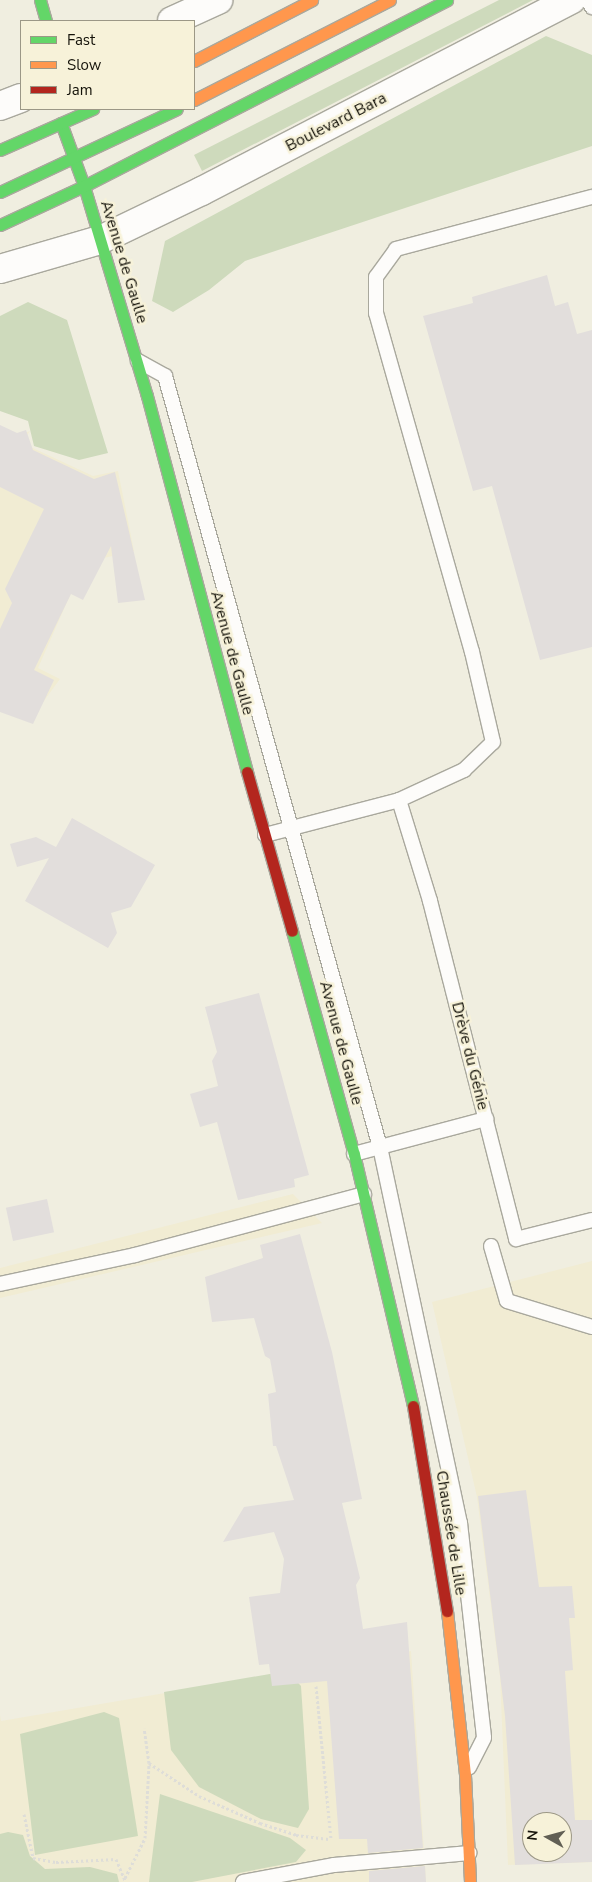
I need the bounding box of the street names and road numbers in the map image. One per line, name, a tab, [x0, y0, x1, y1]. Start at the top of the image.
street label: Boulevard Bara	[282, 88, 390, 156]
street label: Avenue de Gaulle	[96, 198, 152, 326]
street label: Avenue de Gaulle	[206, 589, 258, 717]
street label: Avenue de Gaulle	[315, 979, 367, 1107]
street label: Drève du Génie	[447, 1000, 493, 1112]
street label: Chaussée de Lille	[432, 1469, 470, 1597]

